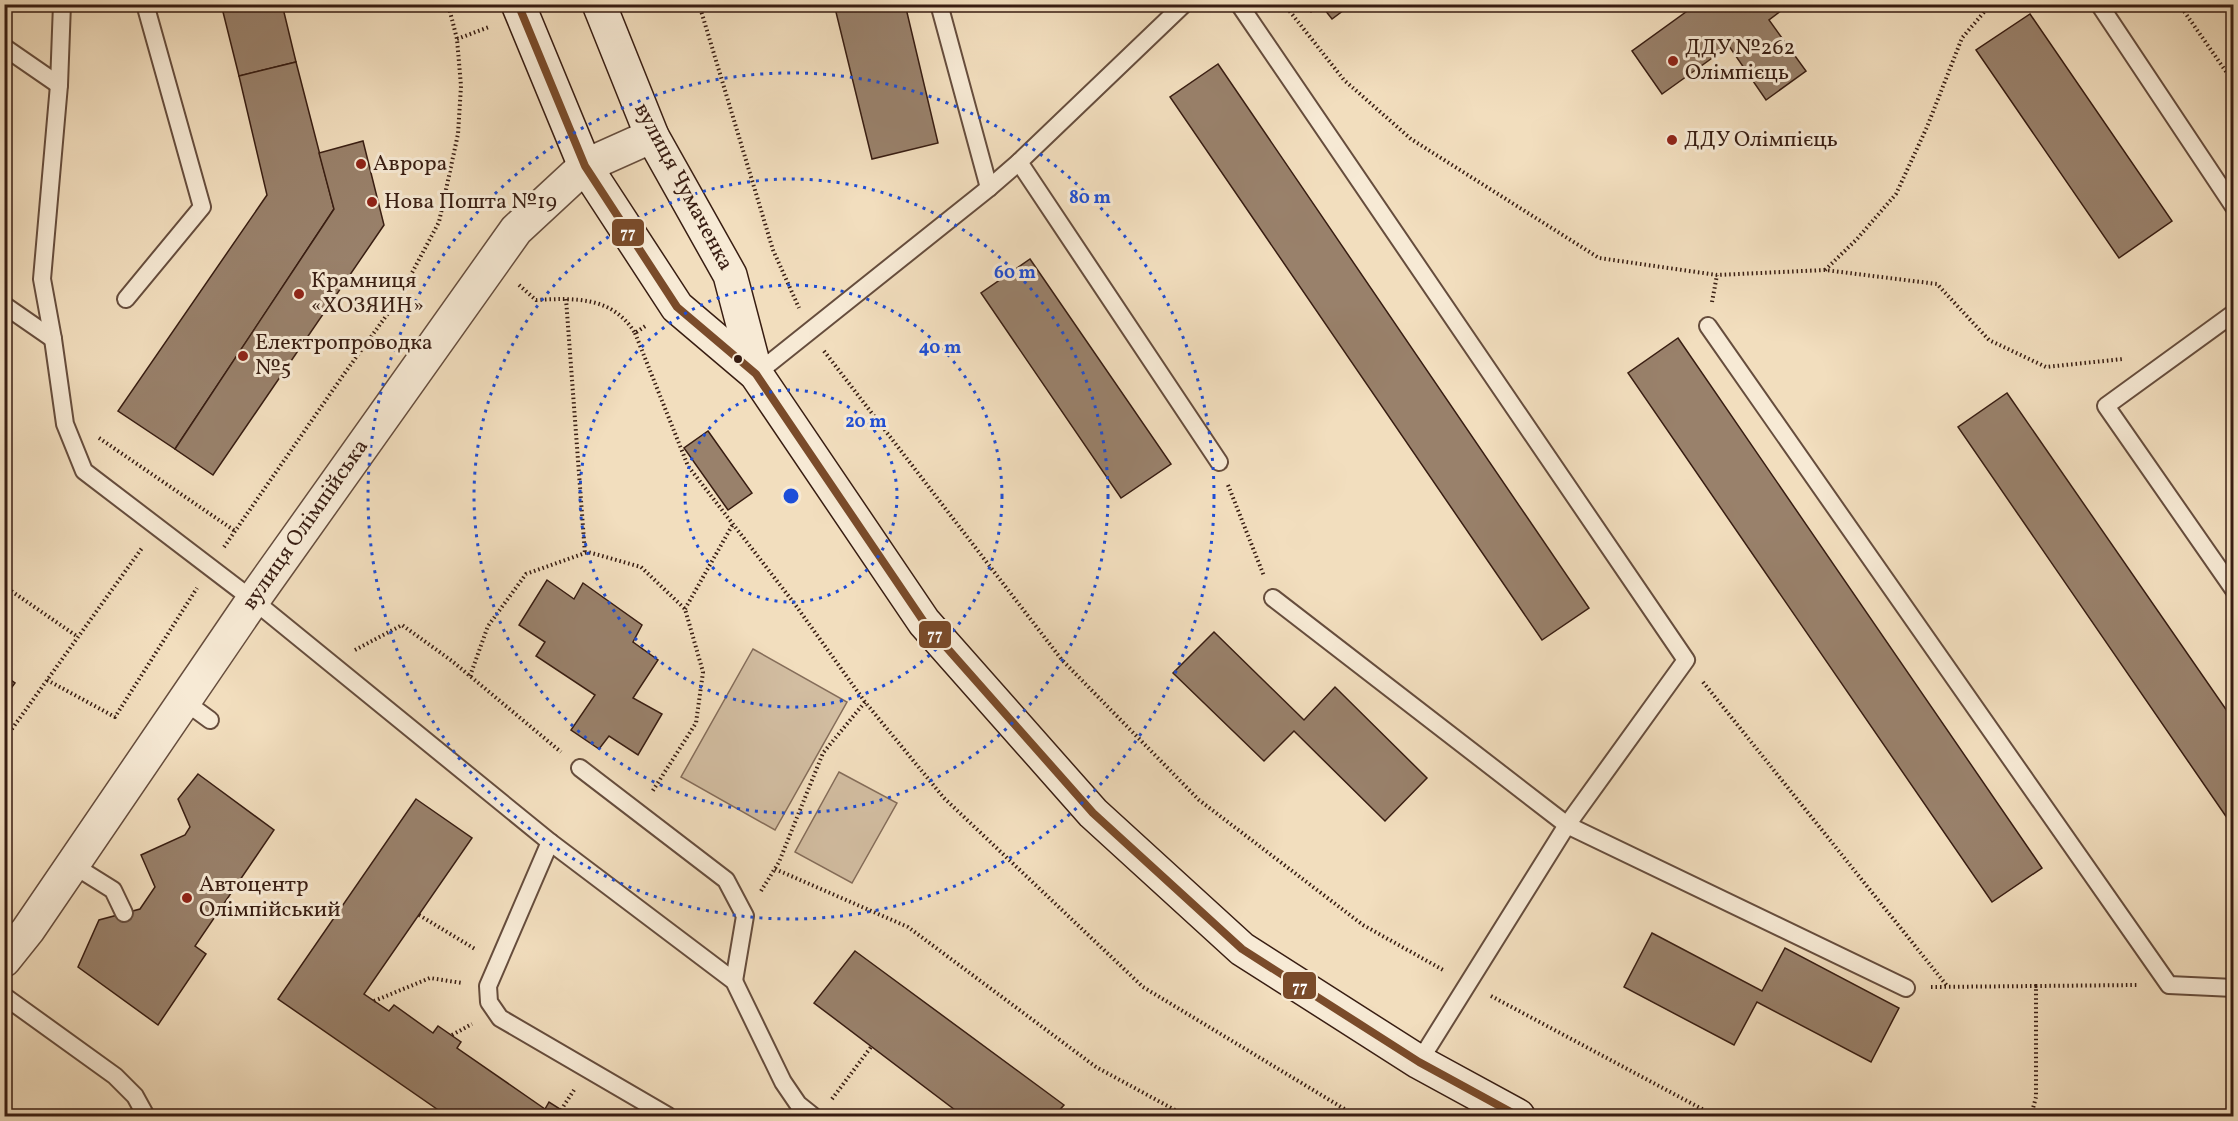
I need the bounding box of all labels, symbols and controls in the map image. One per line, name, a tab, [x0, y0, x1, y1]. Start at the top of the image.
place label: ДДУ №262 Олімпієць	[1685, 33, 1795, 89]
marker: ДДУ №262 Олімпієць	[1666, 54, 1680, 68]
street label: вулиця Чумаченка	[626, 98, 740, 276]
place label: ДДУ Олімпієць	[1684, 125, 1838, 156]
marker: ДДУ Олімпієць	[1665, 133, 1679, 147]
place label: Аврора	[373, 149, 448, 180]
marker: Аврора	[354, 157, 368, 171]
text: 80 m	[1069, 186, 1111, 211]
place label: Нова Пошта №19	[384, 187, 557, 218]
marker: Нова Пошта №19	[365, 195, 379, 209]
line badge: 77	[611, 218, 645, 247]
text: 77	[620, 223, 636, 245]
text: 60 m	[994, 261, 1036, 286]
place label: Крамниця «ХОЗЯИН»	[311, 266, 424, 322]
marker: Крамниця «ХОЗЯИН»	[292, 287, 306, 301]
place label: Електропроводка №5	[255, 328, 433, 384]
text: 40 m	[919, 336, 961, 361]
marker: Електропроводка №5	[236, 349, 250, 363]
unlabelled marker	[732, 353, 744, 365]
text: 20 m	[845, 410, 887, 435]
street label: вулиця Олімпійська	[235, 433, 377, 617]
centre of rings	[781, 486, 801, 506]
line badge: 77	[918, 620, 952, 649]
text: 77	[927, 625, 943, 647]
place label: Автоцентр Олімпійський	[199, 870, 341, 926]
marker: Автоцентр Олімпійський	[180, 891, 194, 905]
line badge: 77	[1282, 971, 1317, 1000]
text: 77	[1292, 977, 1308, 999]

